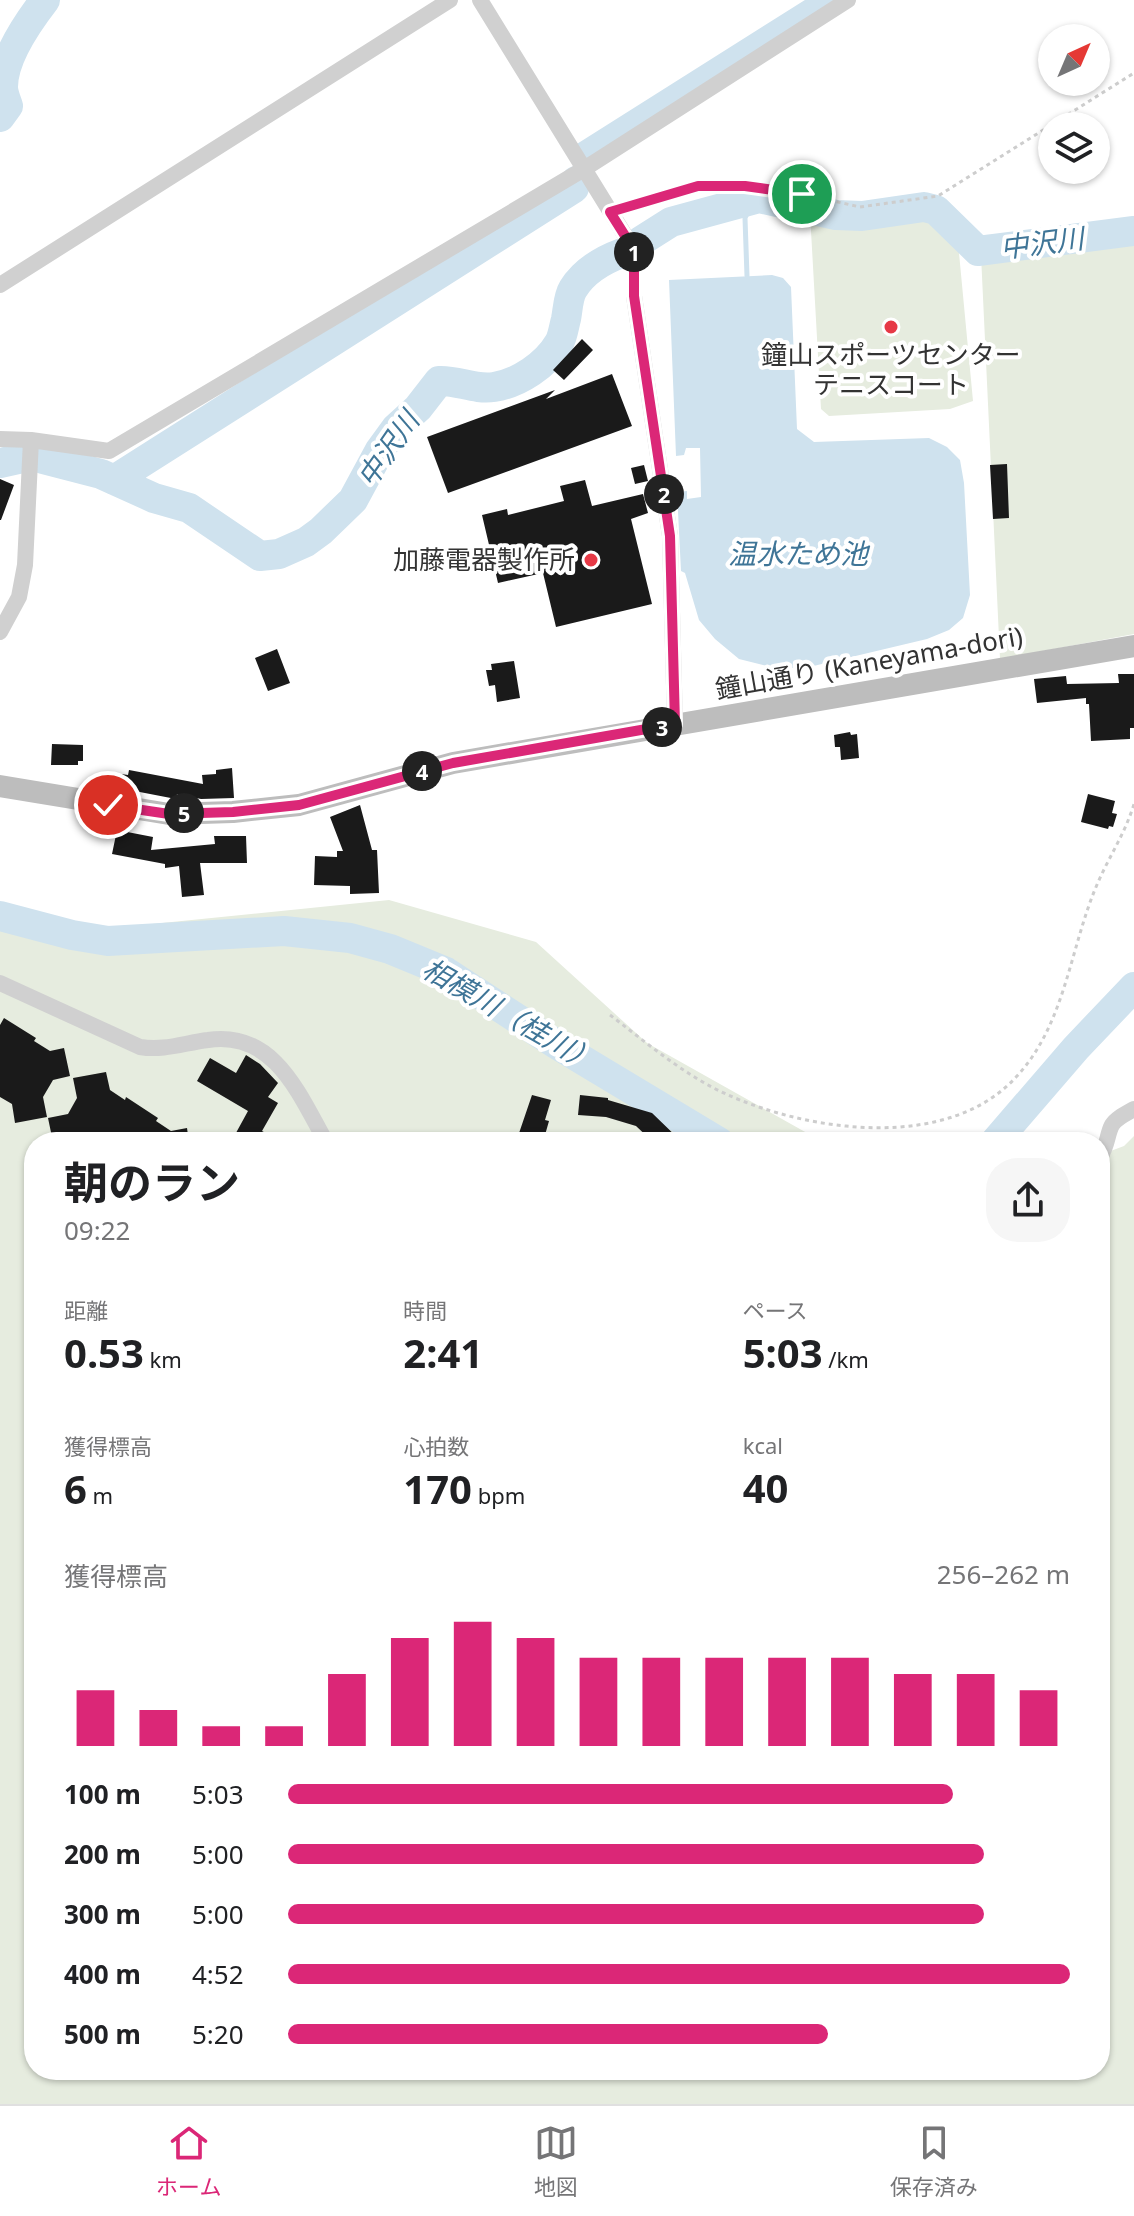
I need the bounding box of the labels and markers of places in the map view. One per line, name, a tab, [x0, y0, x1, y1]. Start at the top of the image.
pin	[768, 160, 836, 228]
pin: 1	[614, 232, 654, 272]
marker: 鐘山スポーツセンター テニスコート	[882, 318, 900, 336]
place label: 鐘山スポーツセンター テニスコート	[761, 336, 1021, 402]
pin: 2	[644, 474, 684, 514]
place label: 加藤電器製作所	[393, 541, 575, 577]
marker: 加藤電器製作所	[582, 551, 600, 569]
pin: 3	[642, 707, 682, 747]
pin: 4	[402, 751, 442, 791]
pin	[74, 771, 142, 839]
pin: 5	[164, 793, 204, 833]

